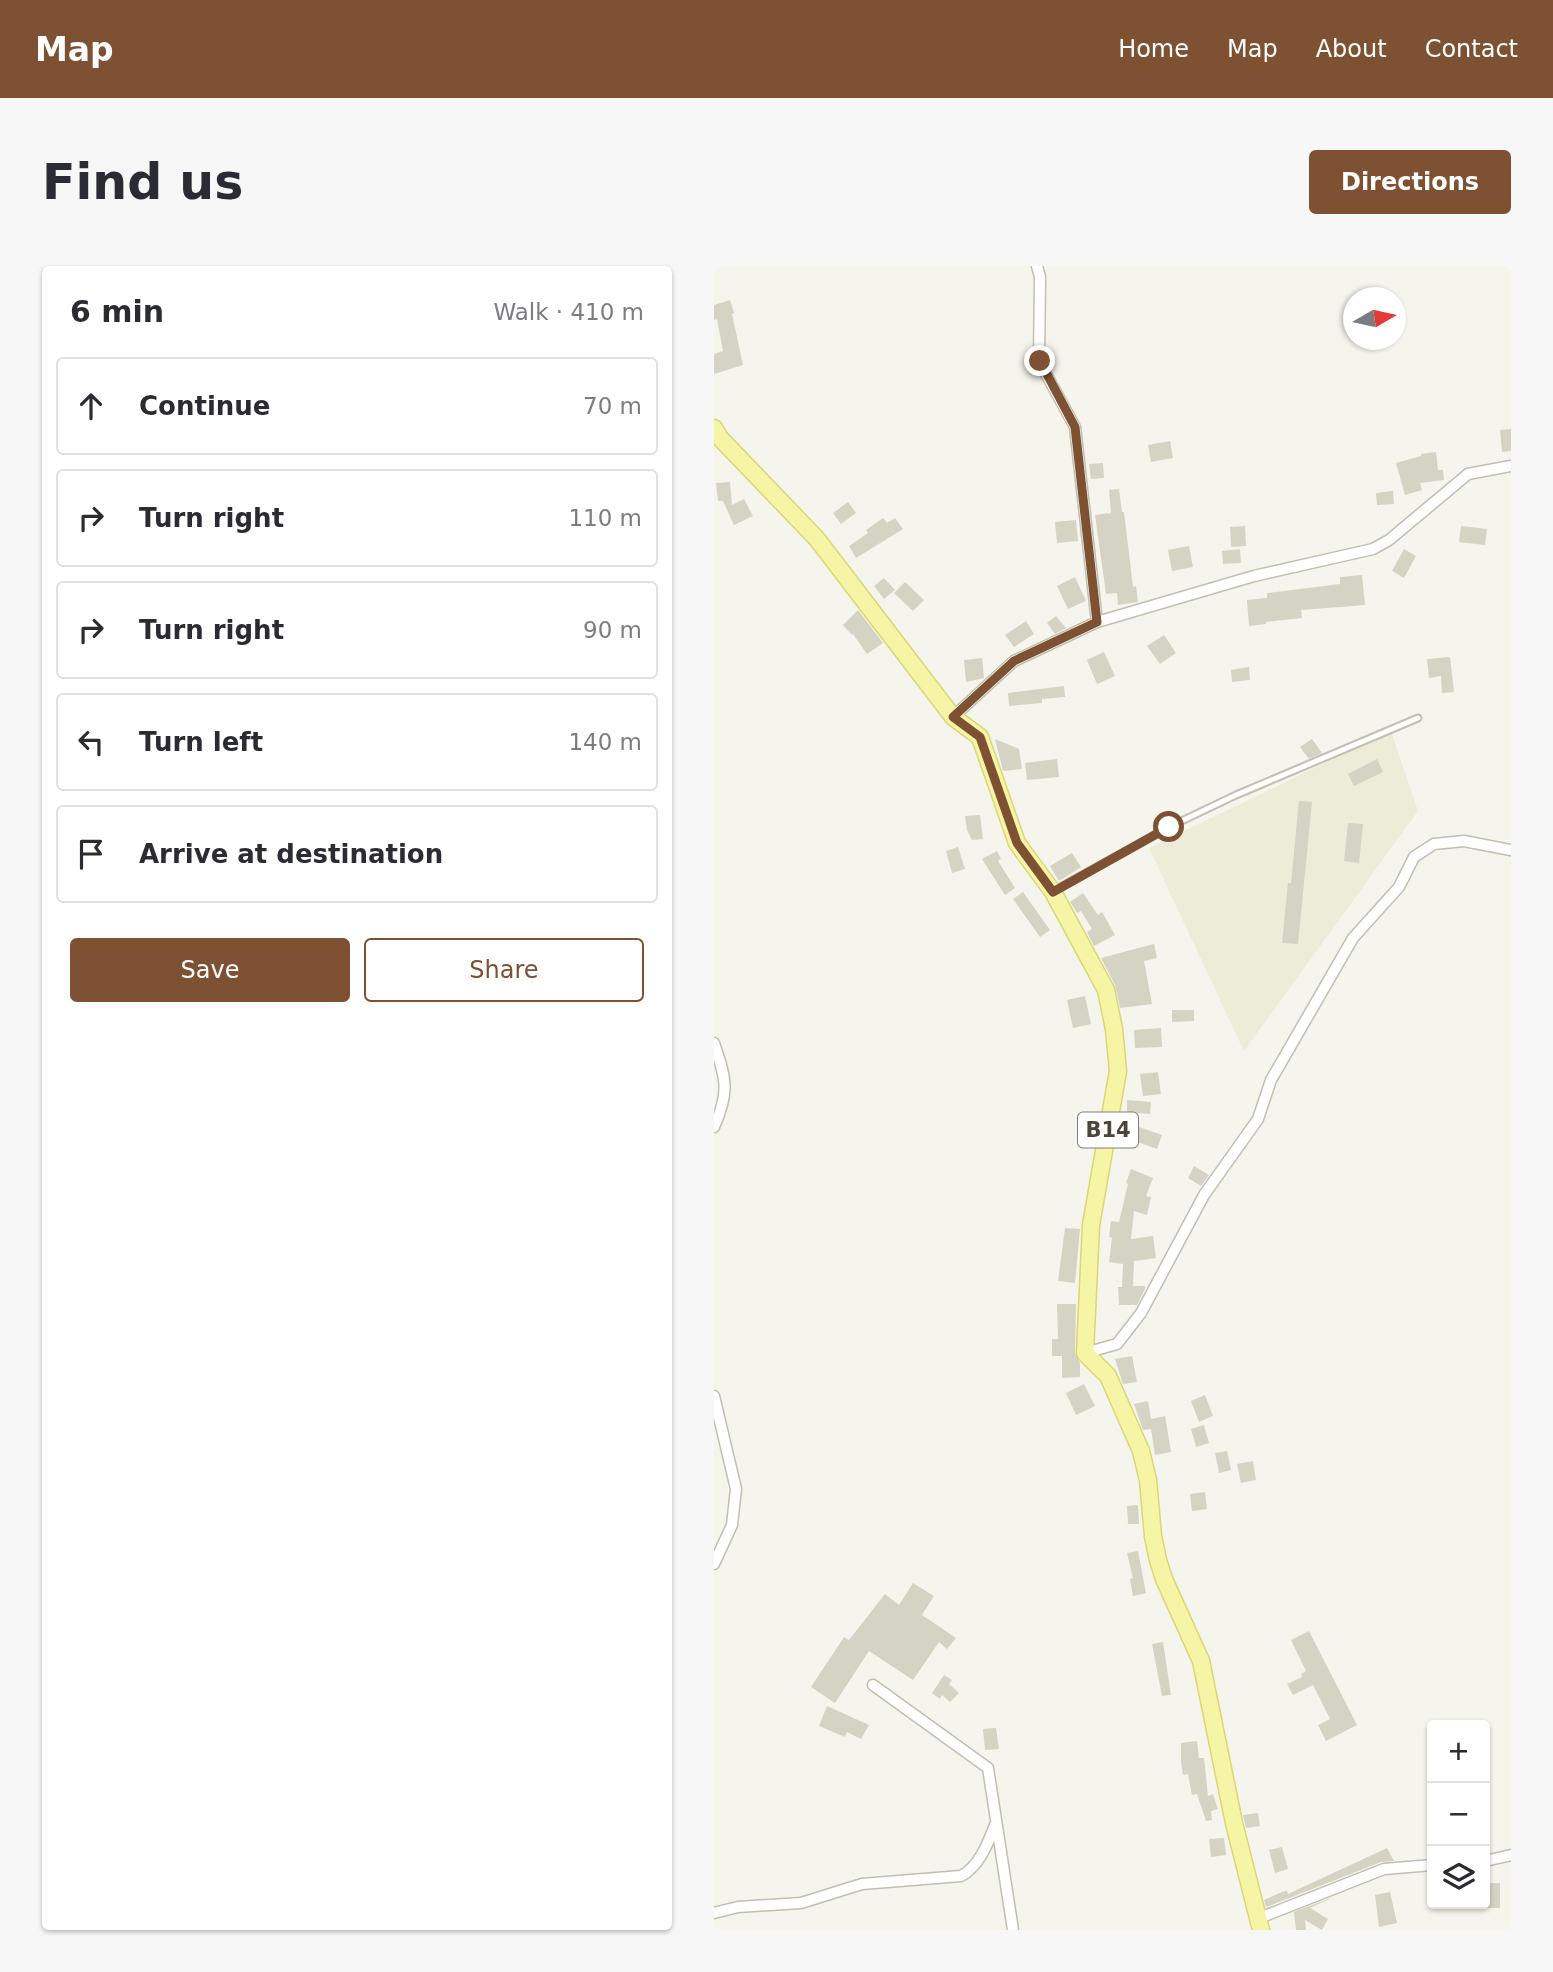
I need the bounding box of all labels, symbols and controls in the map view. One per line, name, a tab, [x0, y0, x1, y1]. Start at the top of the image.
text: Map	[35, 30, 114, 69]
text: Home	[1118, 35, 1189, 63]
text: Map	[1227, 35, 1278, 63]
text: About	[1316, 35, 1387, 63]
text: Contact	[1425, 35, 1518, 63]
button: Directions	[1309, 150, 1511, 214]
text: Find us	[42, 154, 243, 211]
north arrow	[1343, 287, 1406, 350]
text: 6 min	[70, 294, 164, 329]
text: Walk · 410 m	[493, 299, 644, 325]
route end	[1024, 345, 1055, 376]
icon: ahead	[72, 387, 110, 425]
text: Continue	[139, 391, 270, 421]
text: 70 m	[583, 393, 642, 419]
icon: right	[72, 499, 110, 537]
text: Turn right	[139, 503, 284, 533]
text: 110 m	[568, 505, 642, 531]
icon: right	[72, 611, 110, 649]
text: Turn right	[139, 615, 284, 645]
text: 90 m	[583, 617, 642, 643]
icon: left	[72, 723, 110, 761]
text: Turn left	[139, 727, 263, 757]
text: 140 m	[568, 729, 642, 755]
route start	[1153, 811, 1184, 842]
icon: arrive	[72, 835, 110, 873]
text: Arrive at destination	[139, 839, 443, 869]
button: Save	[70, 938, 350, 1002]
button: Share	[364, 938, 644, 1002]
road number: B14	[1078, 1112, 1138, 1148]
map controls	[1427, 1720, 1490, 1909]
button: +	[1427, 1720, 1490, 1783]
button: −	[1427, 1783, 1490, 1846]
button: layers	[1427, 1846, 1490, 1909]

